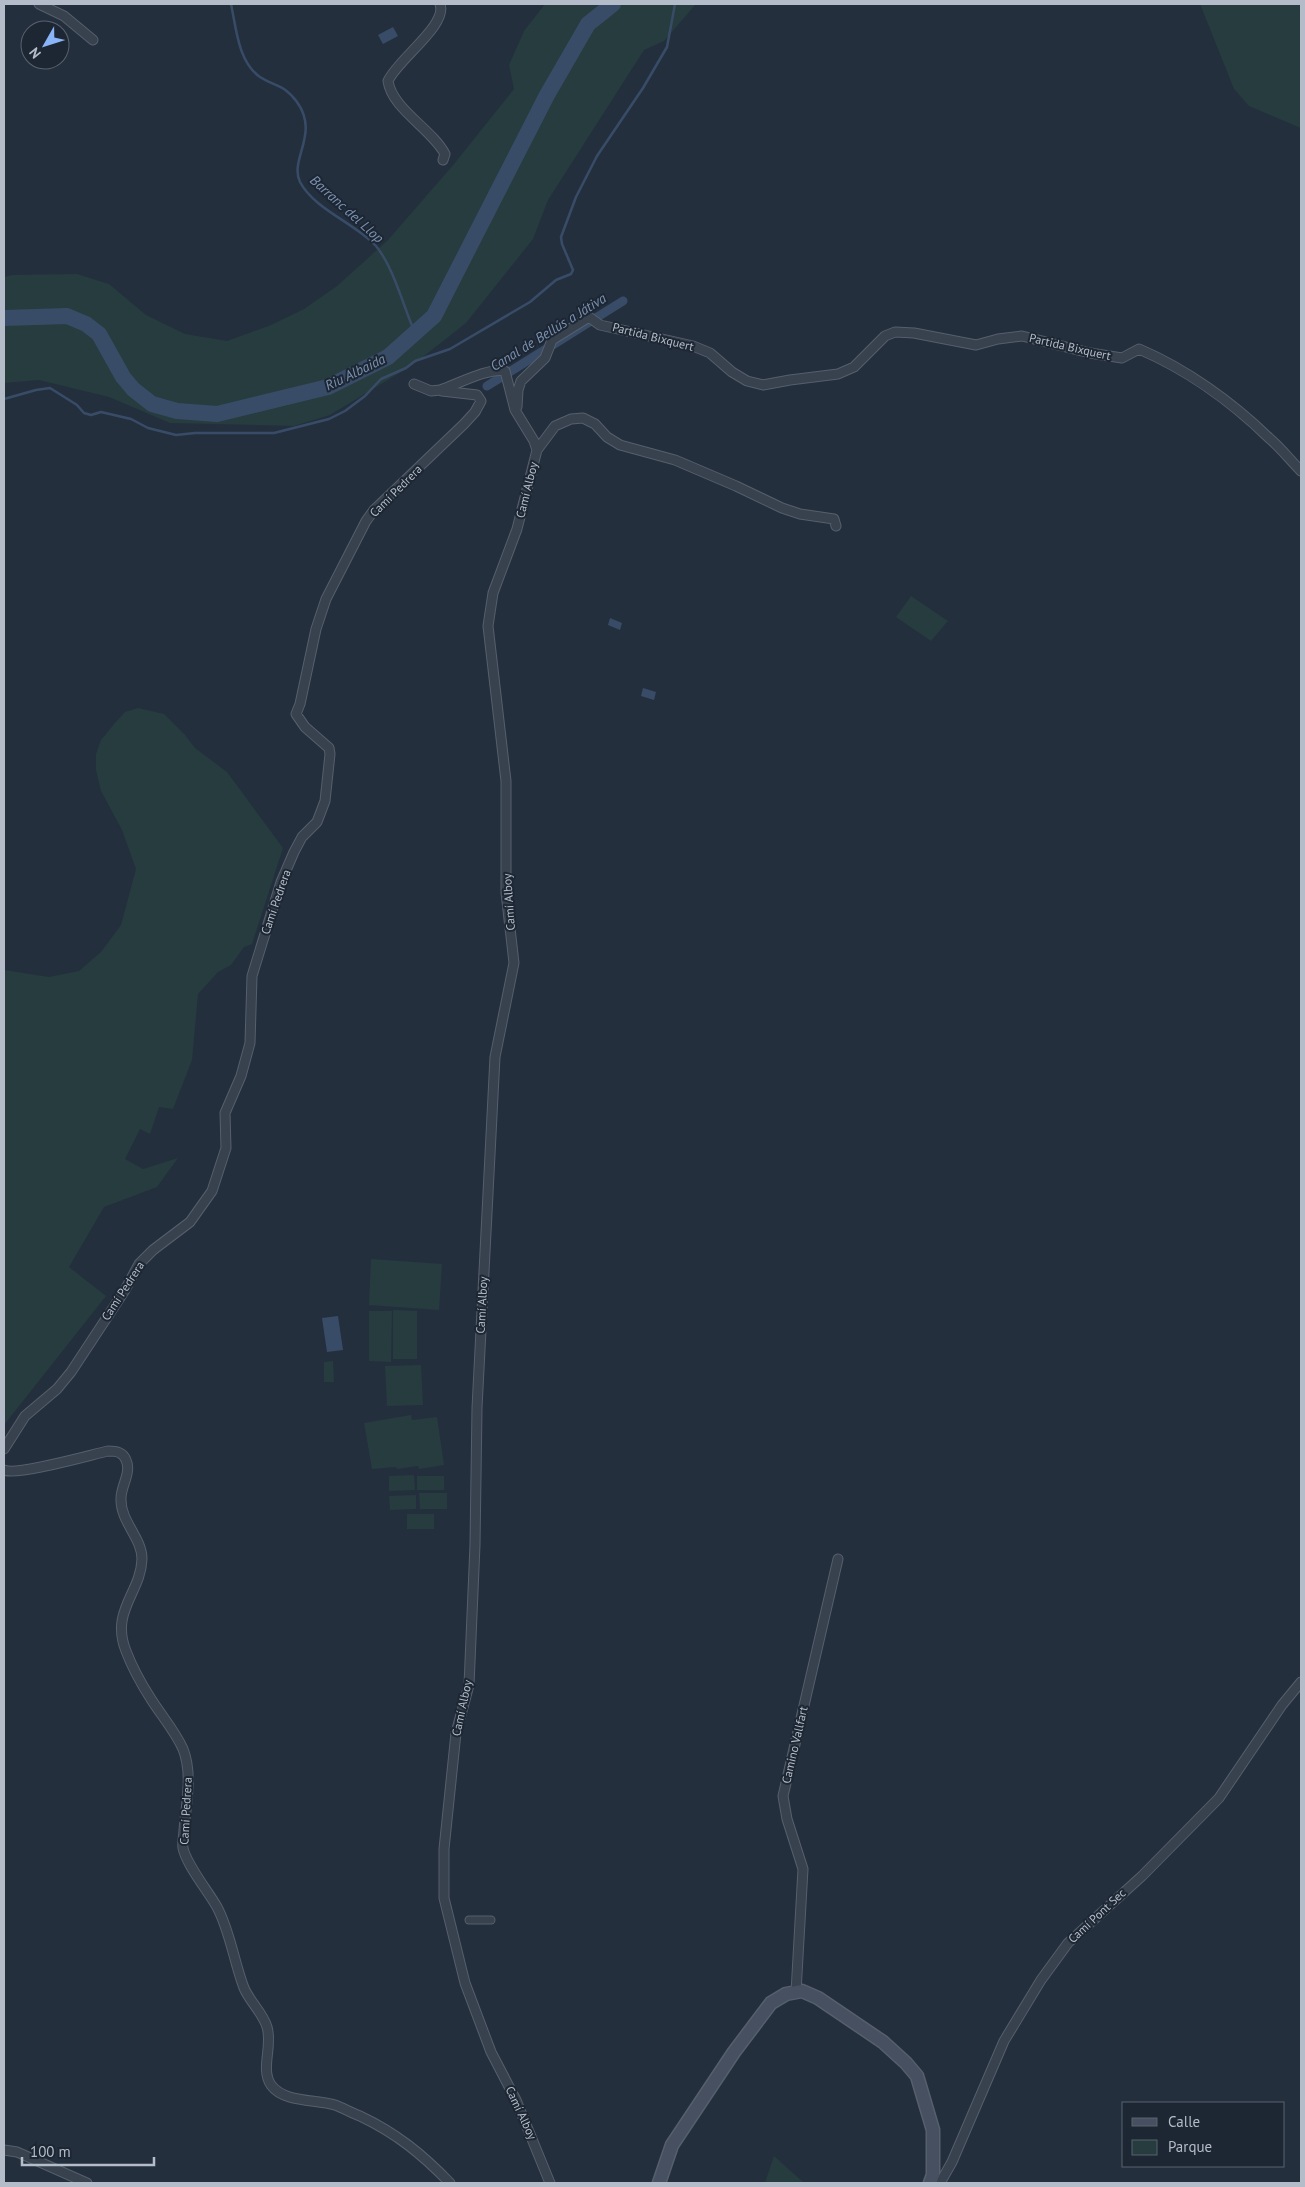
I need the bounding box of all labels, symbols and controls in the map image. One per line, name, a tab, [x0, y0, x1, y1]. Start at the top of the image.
north arrow	[20, 20, 70, 70]
text: N	[25, 44, 45, 62]
water label: Barranc del Llop	[306, 171, 388, 247]
water label: Canal de Bellús a Játiva	[487, 289, 609, 375]
street label: Partida Bixquert	[611, 319, 695, 354]
street label: Partida Bixquert	[1028, 330, 1112, 363]
water label: Riu Albaida	[322, 350, 388, 394]
street label: Camí Alboy	[512, 460, 541, 519]
street label: Camí Pedrera	[366, 461, 425, 520]
street label: Camí Pedrera	[257, 867, 294, 936]
street label: Camí Alboy	[499, 873, 518, 931]
street label: Camí Pedrera	[98, 1258, 147, 1323]
street label: Camí Alboy	[473, 1276, 491, 1334]
street label: Camí Alboy	[448, 1678, 475, 1737]
street label: Camino Vallfart	[778, 1705, 811, 1785]
street label: Camí Pedrera	[176, 1777, 195, 1845]
street label: Camí Pont Sec	[1065, 1885, 1129, 1946]
street label: Camí Alboy	[503, 2084, 541, 2142]
legend	[1122, 2102, 1285, 2167]
text: Calle	[1168, 2112, 1200, 2131]
scale bar	[22, 2134, 155, 2166]
text: Parque	[1168, 2137, 1212, 2156]
text: 100 m	[30, 2142, 71, 2161]

